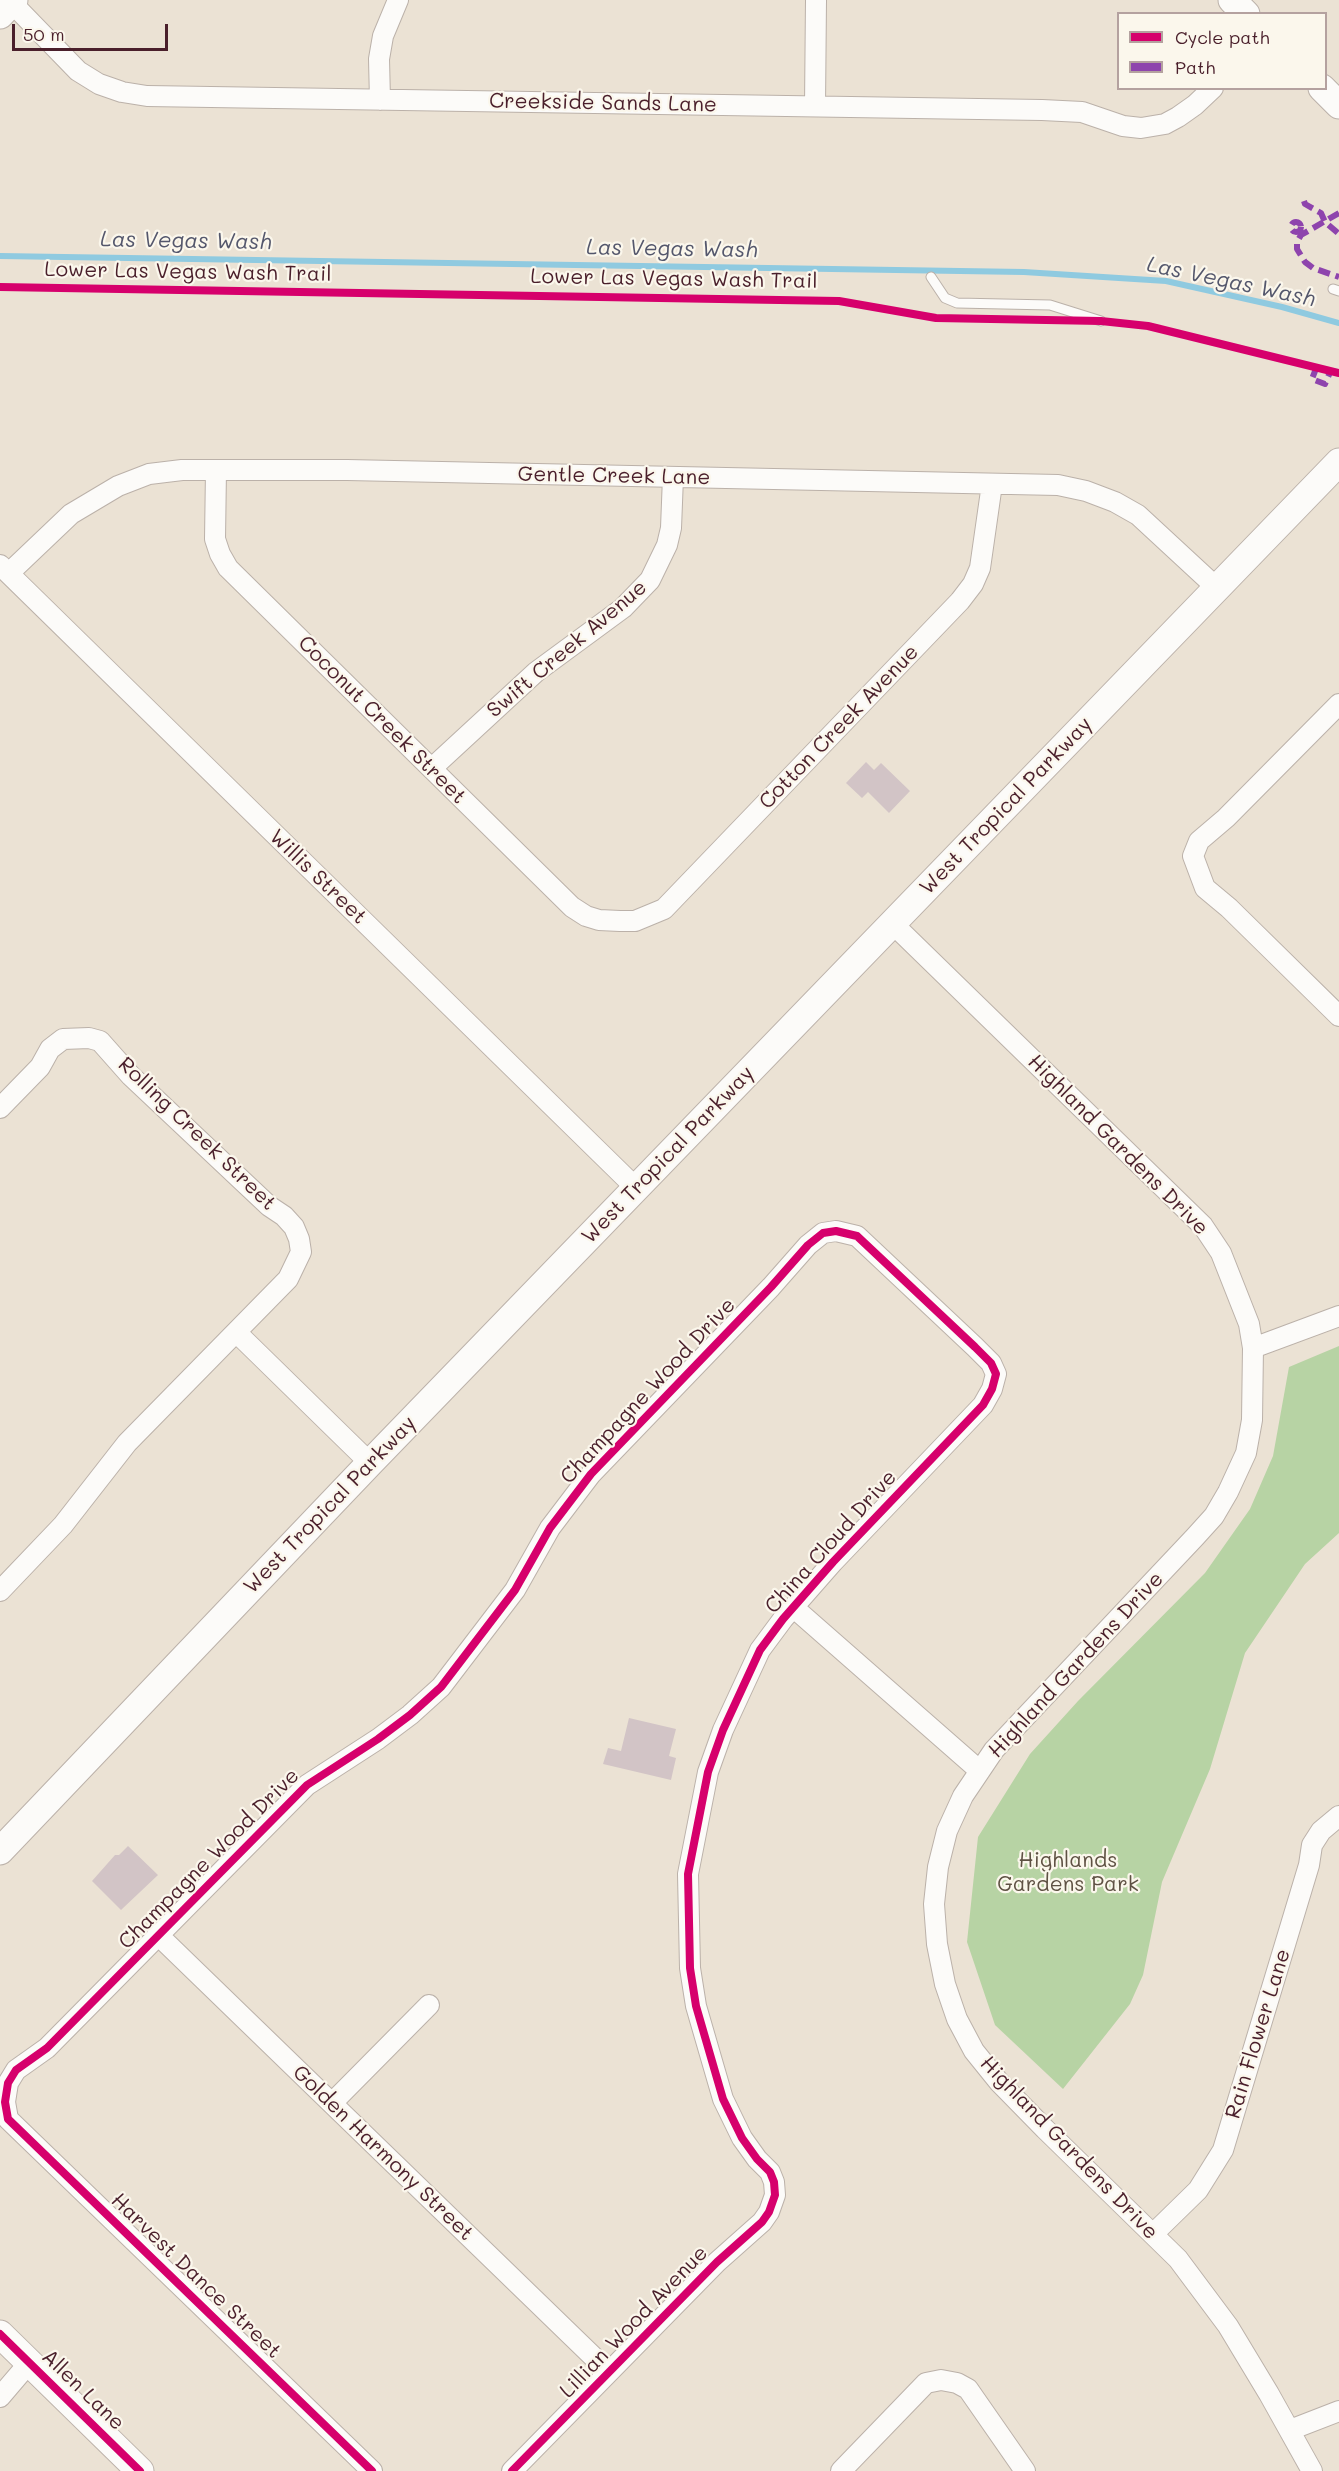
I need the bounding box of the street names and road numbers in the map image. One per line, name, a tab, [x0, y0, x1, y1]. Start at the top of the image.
street label: Creekside Sands Lane	[489, 88, 717, 118]
street label: Lower Las Vegas Wash Trail	[44, 257, 332, 287]
street label: Lower Las Vegas Wash Trail	[530, 264, 818, 294]
street label: Gentle Creek Lane	[517, 462, 711, 490]
street label: Swift Creek Avenue	[482, 575, 652, 723]
street label: Coconut Creek Street	[293, 631, 471, 809]
street label: Cotton Creek Avenue	[754, 640, 924, 814]
street label: West Tropical Parkway	[915, 712, 1097, 900]
street label: Willis Street	[264, 824, 372, 930]
street label: Highland Gardens Drive	[1022, 1049, 1214, 1241]
street label: Rolling Creek Street	[113, 1052, 281, 1216]
street label: West Tropical Parkway	[577, 1061, 759, 1249]
street label: Champagne Wood Drive	[555, 1293, 741, 1489]
street label: West Tropical Parkway	[239, 1411, 421, 1599]
street label: China Cloud Drive	[760, 1465, 902, 1619]
street label: Highland Gardens Drive	[983, 1567, 1169, 1763]
street label: Champagne Wood Drive	[113, 1763, 305, 1955]
street label: Rain Flower Lane	[1220, 1946, 1296, 2122]
street label: Highland Gardens Drive	[975, 2051, 1163, 2245]
street label: Golden Harmony Street	[287, 2060, 479, 2246]
street label: Harvest Dance Street	[106, 2188, 286, 2364]
street label: Lillian Wood Avenue	[555, 2241, 713, 2403]
street label: Allen Lane	[36, 2344, 130, 2436]

